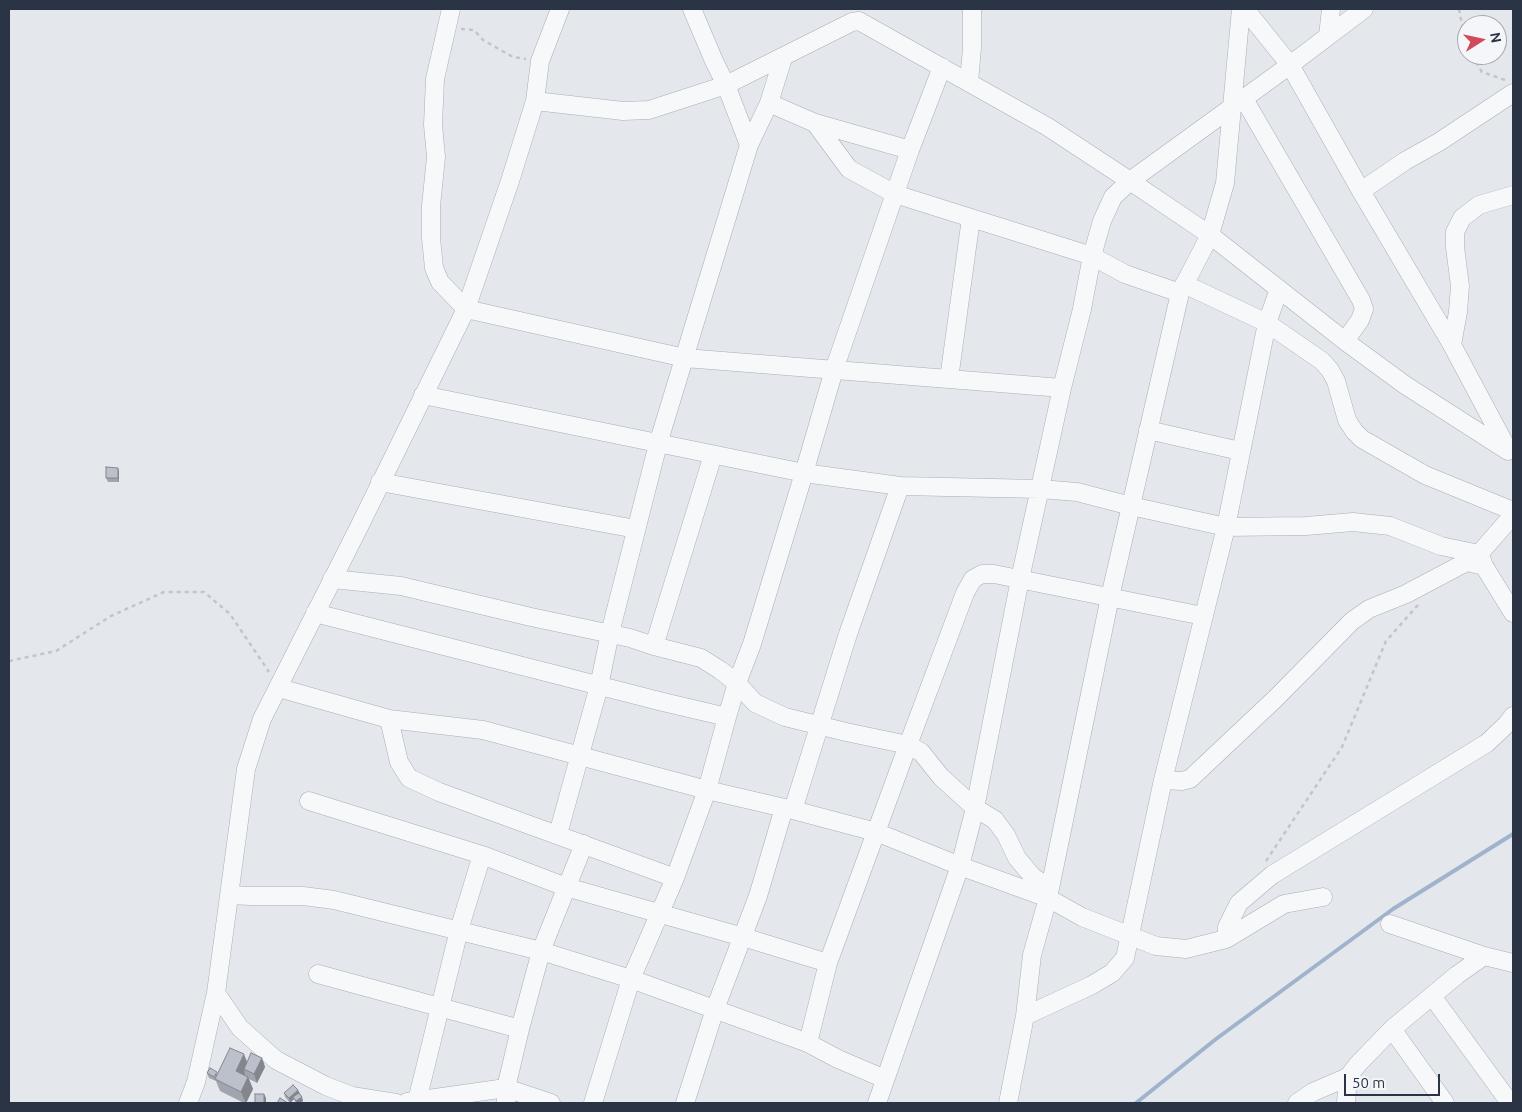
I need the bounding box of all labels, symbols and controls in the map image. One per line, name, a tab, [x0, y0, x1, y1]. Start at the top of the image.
north arrow	[1457, 15, 1507, 65]
text: N	[1487, 31, 1505, 44]
scale bar	[1347, 1064, 1443, 1096]
text: 50 m	[1352, 1074, 1385, 1091]

